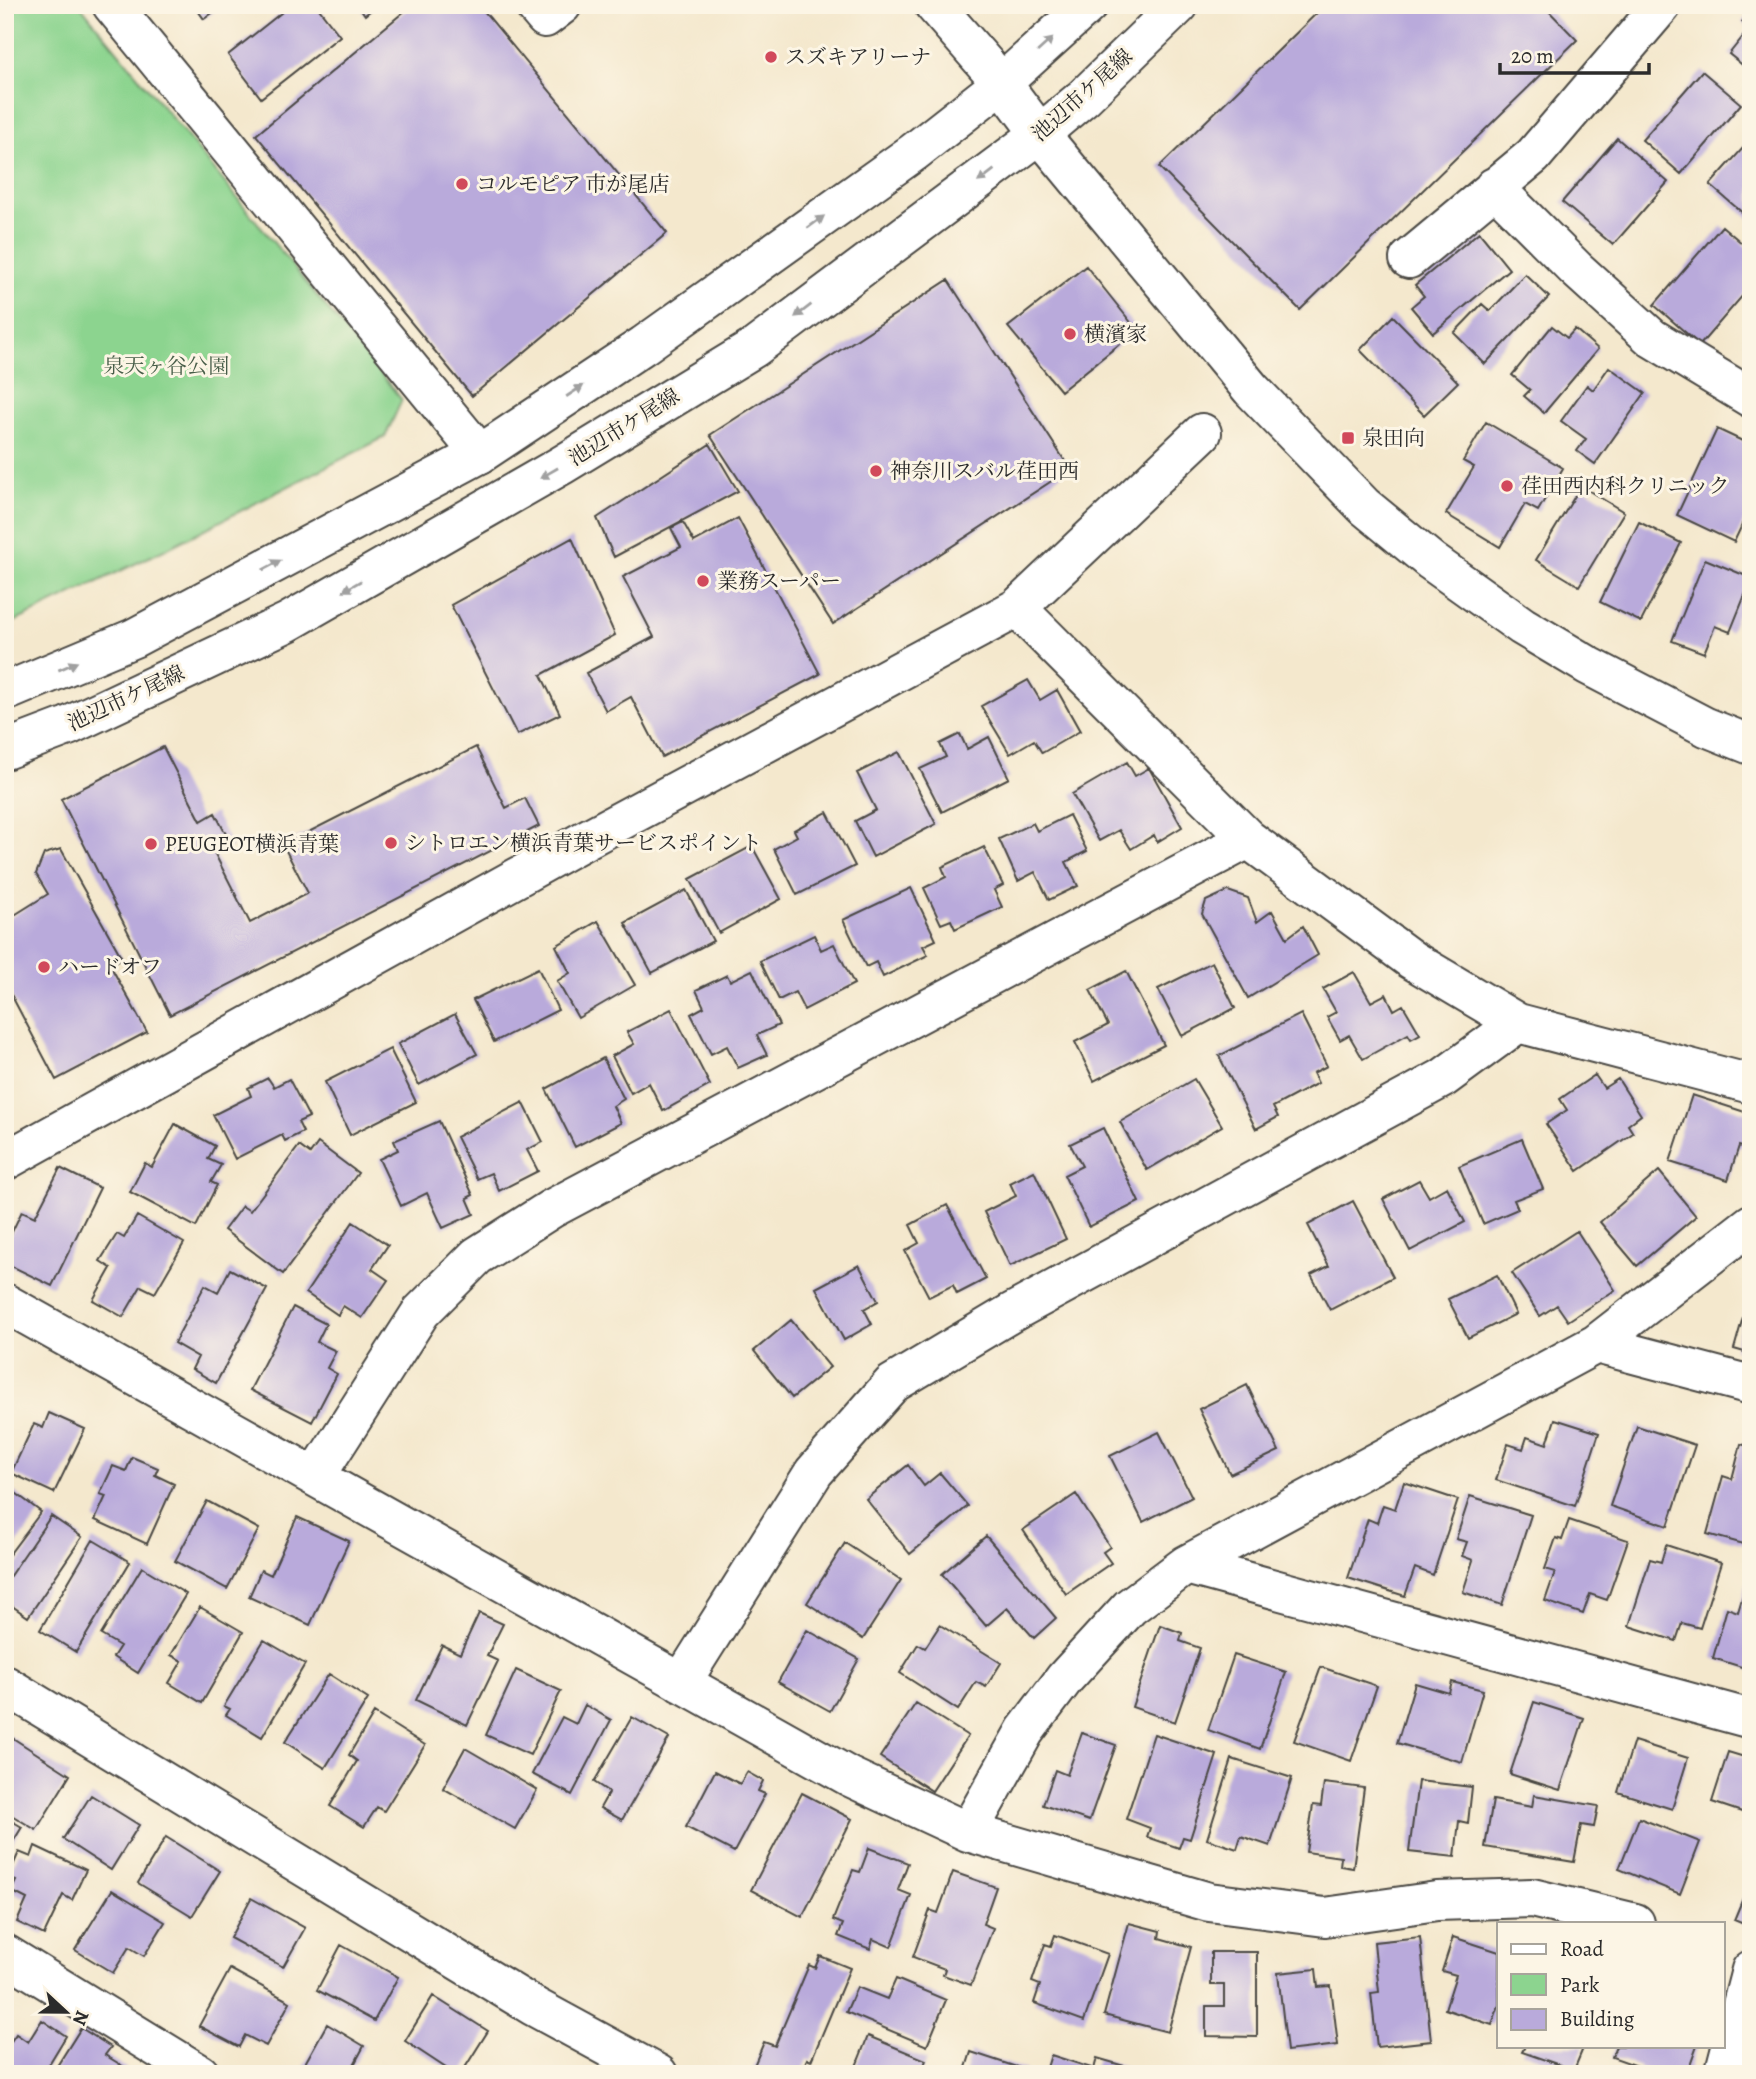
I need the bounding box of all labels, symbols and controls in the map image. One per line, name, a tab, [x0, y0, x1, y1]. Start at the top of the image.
scale bar	[1500, 32, 1649, 76]
one-way arrow	[1036, 37, 1053, 53]
street label: 池辺市ケ尾線	[1026, 42, 1138, 148]
text: 20 m	[1511, 42, 1554, 70]
place label: スズキアリーナ	[785, 43, 931, 71]
marker: スズキアリーナ	[763, 49, 779, 65]
one-way arrow	[977, 169, 995, 183]
place label: コルモピア 市が尾店	[476, 170, 669, 198]
marker: コルモピア 市が尾店	[454, 176, 470, 192]
one-way arrow	[807, 215, 825, 229]
one-way arrow	[794, 304, 812, 318]
place label: 横濱家	[1084, 320, 1147, 348]
marker: 横濱家	[1062, 326, 1078, 342]
park label: 泉天ヶ谷公園	[103, 352, 229, 380]
street label: 池辺市ケ尾線	[563, 382, 685, 472]
one-way arrow	[566, 384, 584, 398]
place label: 泉田向	[1362, 424, 1425, 452]
marker: 泉田向	[1340, 430, 1356, 446]
place label: 神奈川スバル荏田西	[890, 457, 1079, 485]
marker: 神奈川スバル荏田西	[868, 463, 884, 479]
one-way arrow	[539, 467, 559, 479]
place label: 荏田西内科クリニック	[1521, 472, 1730, 500]
marker: 荏田西内科クリニック	[1499, 478, 1515, 494]
one-way arrow	[262, 559, 282, 570]
place label: 業務スーパー	[717, 567, 841, 595]
marker: 業務スーパー	[695, 573, 711, 589]
one-way arrow	[342, 580, 361, 592]
street label: 池辺市ケ尾線	[63, 659, 189, 737]
one-way arrow	[58, 660, 79, 671]
place label: シトロエン横浜青葉サービスポイント	[405, 829, 762, 857]
place label: PEUGEOT横浜青葉	[165, 830, 339, 858]
marker: シトロエン横浜青葉サービスポイント	[383, 835, 399, 851]
marker: PEUGEOT横浜青葉	[143, 836, 159, 852]
place label: ハードオフ	[58, 953, 162, 981]
marker: ハードオフ	[36, 959, 52, 975]
legend	[1497, 1922, 1724, 2048]
text: Road	[1560, 1935, 1604, 1963]
text: Park	[1560, 1971, 1600, 1999]
north arrow	[32, 1978, 102, 2048]
text: Building	[1560, 2005, 1635, 2033]
text: N	[66, 2007, 95, 2029]

